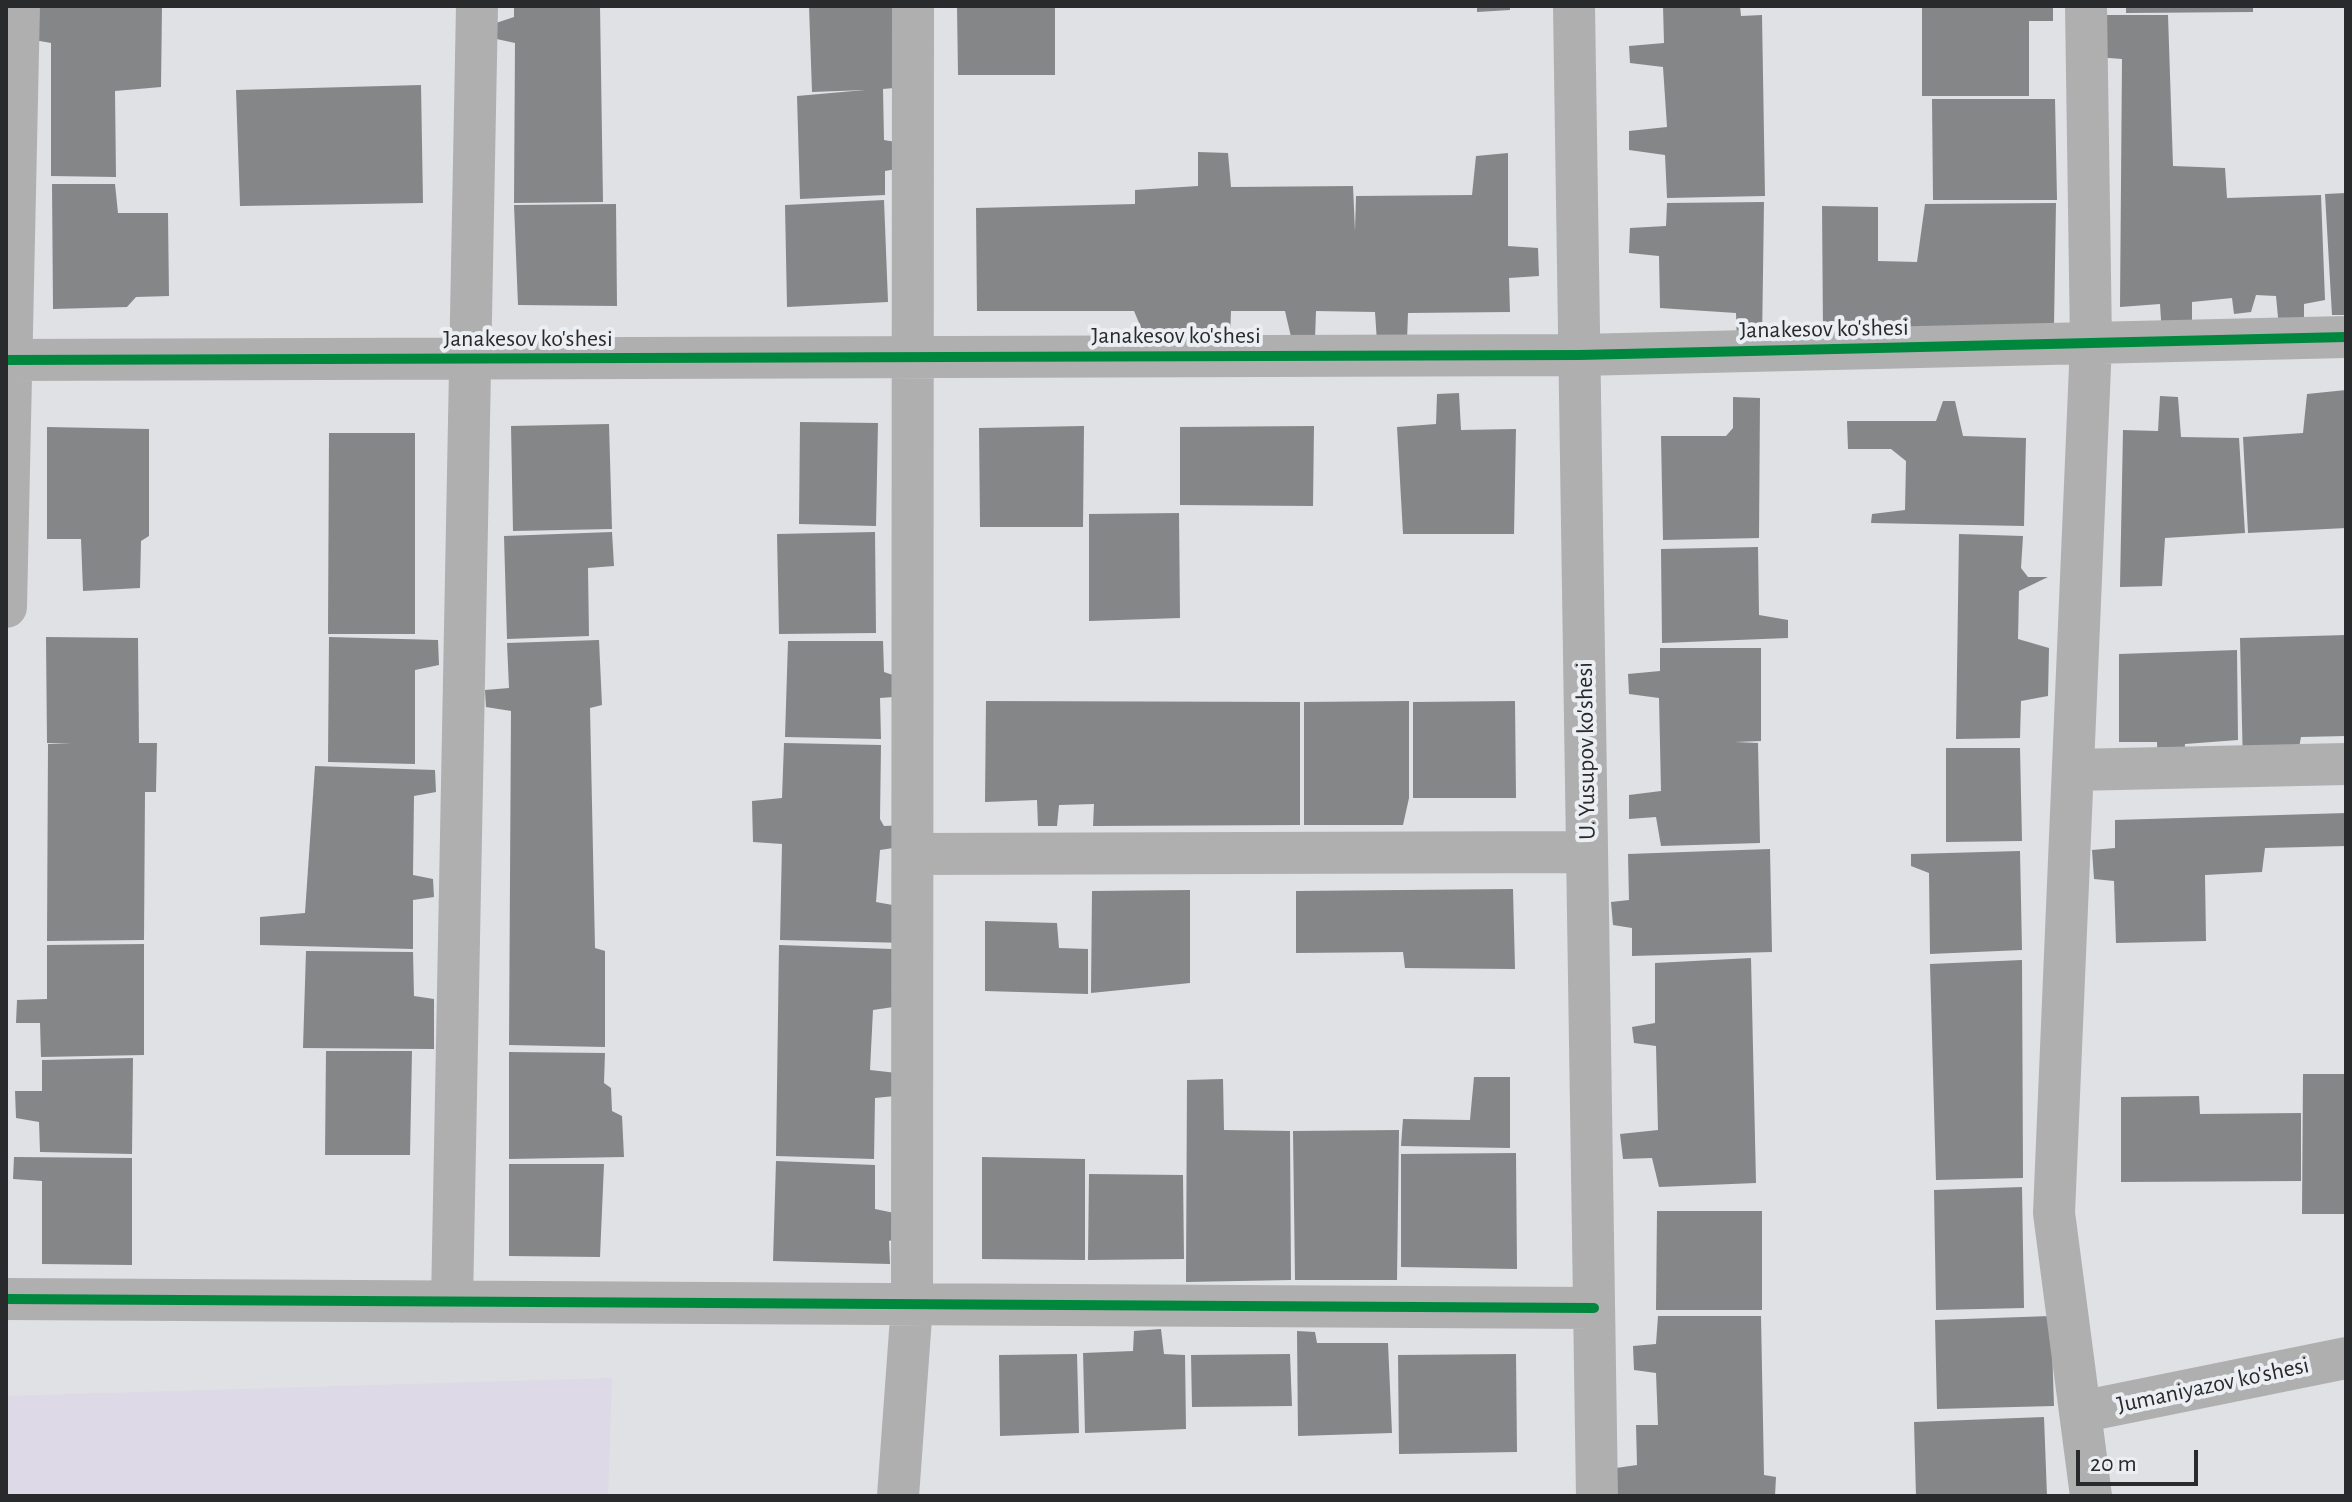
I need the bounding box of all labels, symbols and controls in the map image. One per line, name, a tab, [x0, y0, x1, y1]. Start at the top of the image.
street label: Janakesov ko'shesi	[1739, 313, 1909, 345]
street label: Janakesov ko'shesi	[1091, 322, 1261, 350]
street label: Janakesov ko'shesi	[443, 325, 613, 353]
street label: U. Yusupov ko'shesi	[1570, 662, 1602, 840]
street label: Jumaniyazov ko'shesi	[2114, 1351, 2312, 1419]
scale bar	[2080, 1434, 2202, 1484]
text: 20 m	[2090, 1452, 2137, 1476]

